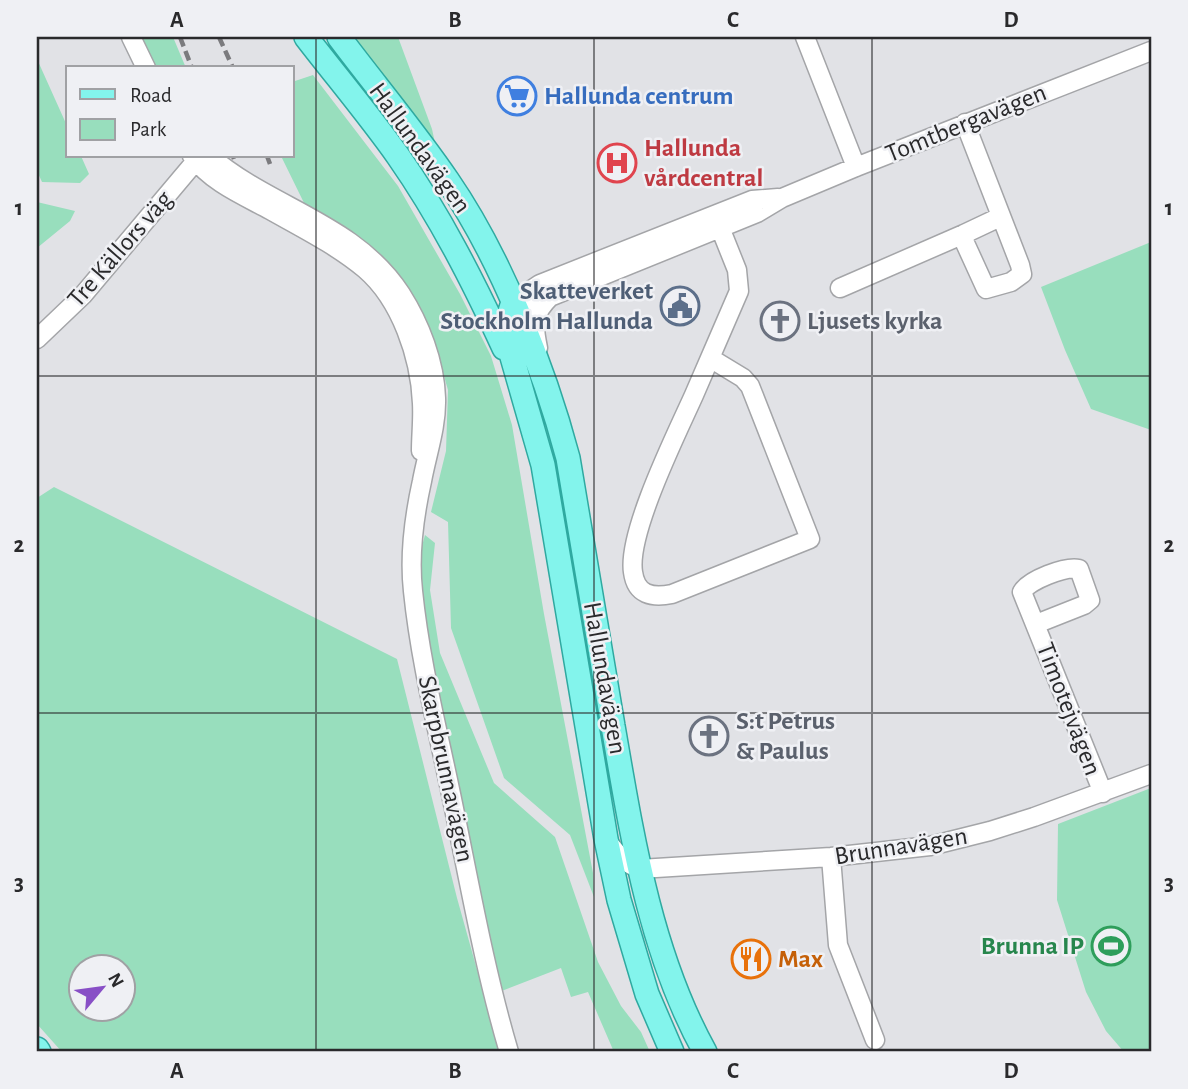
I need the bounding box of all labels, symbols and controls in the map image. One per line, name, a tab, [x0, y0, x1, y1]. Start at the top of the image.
text: A	[170, 9, 184, 32]
text: B	[448, 9, 462, 32]
text: C	[727, 9, 739, 32]
text: D	[1003, 9, 1019, 32]
legend	[66, 66, 294, 158]
supermarket icon: Hallunda centrum	[496, 75, 538, 117]
street label: Hallundavägen	[364, 78, 476, 218]
street label: Tomtbergavägen	[882, 79, 1050, 167]
place label: Hallunda centrum	[544, 83, 734, 109]
text: Road	[130, 85, 172, 106]
text: Park	[130, 119, 167, 140]
place label: Hallunda vårdcentral	[644, 135, 763, 191]
hospital icon: Hallunda vårdcentral	[596, 142, 638, 184]
street label: Tre Källors väg	[63, 186, 177, 312]
text: 1	[15, 197, 23, 220]
text: 1	[1165, 197, 1173, 220]
place label: Skatteverket Stockholm Hallunda	[440, 278, 653, 334]
public building icon: Skatteverket Stockholm Hallunda	[659, 285, 701, 327]
church icon: Ljusets kyrka	[759, 300, 801, 342]
place label: Ljusets kyrka	[807, 308, 942, 334]
text: 2	[14, 534, 25, 557]
text: 2	[1164, 534, 1175, 557]
street label: Hallundavägen	[579, 600, 631, 756]
street label: Timotejvägen	[1032, 639, 1106, 779]
street label: Skarpbrunnavägen	[414, 673, 478, 865]
place label: S:t Petrus & Paulus	[736, 708, 835, 764]
church icon: S:t Petrus & Paulus	[688, 715, 730, 757]
street label: Brunnavägen	[833, 823, 969, 869]
text: 3	[14, 872, 24, 895]
text: 3	[1164, 872, 1174, 895]
sports icon: Brunna IP	[1090, 925, 1132, 967]
place label: Brunna IP	[981, 933, 1084, 959]
restaurant icon: Max	[730, 938, 772, 980]
place label: Max	[778, 946, 823, 972]
north arrow	[66, 953, 136, 1023]
text: N	[104, 970, 127, 991]
text: A	[170, 1060, 184, 1083]
text: B	[448, 1060, 462, 1083]
text: C	[727, 1060, 739, 1083]
text: D	[1003, 1060, 1019, 1083]

